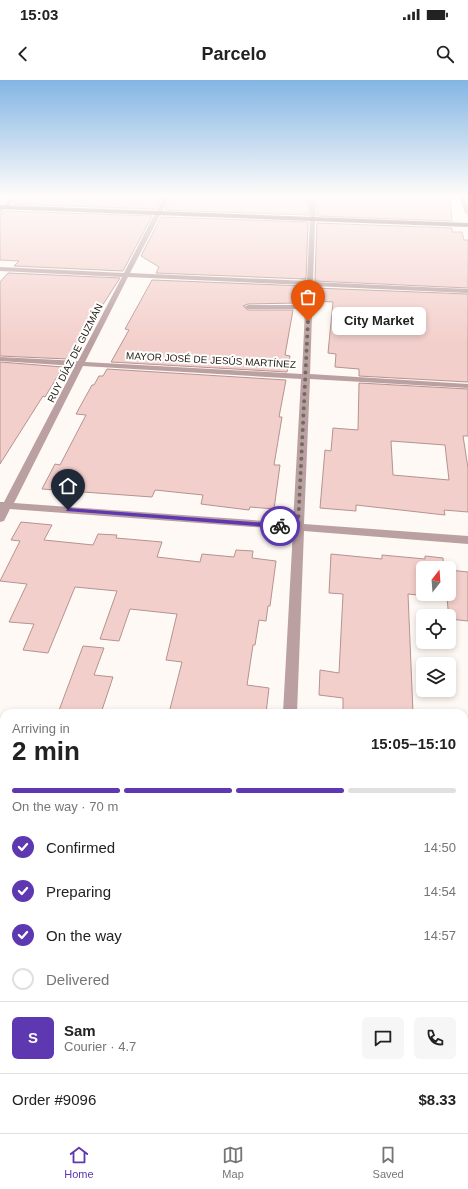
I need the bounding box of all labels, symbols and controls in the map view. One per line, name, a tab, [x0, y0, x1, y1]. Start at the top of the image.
text: 15:03	[20, 6, 58, 23]
icon: back	[12, 43, 34, 65]
icon: search	[434, 43, 456, 65]
text: Parcelo	[201, 44, 267, 64]
pin	[291, 280, 325, 321]
icon: bag	[297, 286, 319, 308]
street label: RUY DÍAZ DE GUZMÁN	[44, 301, 105, 404]
callout: City Market	[332, 307, 426, 335]
text: City Market	[344, 313, 414, 328]
street label: MAYOR JOSÉ DE JESÚS MARTÍNEZ	[126, 349, 296, 370]
pin	[51, 469, 85, 510]
icon: home	[57, 475, 79, 497]
courier	[260, 506, 300, 546]
icon: bike	[269, 515, 291, 537]
north arrow	[416, 561, 456, 601]
map controls	[416, 561, 456, 697]
button: locate	[416, 609, 456, 649]
button: layers	[416, 657, 456, 697]
text: Arriving in	[12, 721, 70, 736]
text: 15:05–15:10	[371, 735, 456, 752]
text: 2 min	[12, 736, 80, 766]
text: On the way · 70 m	[12, 799, 118, 814]
icon: check	[12, 836, 34, 858]
text: Confirmed	[46, 839, 115, 856]
text: 14:50	[423, 840, 456, 855]
icon: check	[12, 880, 34, 902]
text: Preparing	[46, 883, 111, 900]
text: 14:54	[423, 884, 456, 899]
icon: check	[12, 924, 34, 946]
text: On the way	[46, 927, 122, 944]
text: 14:57	[423, 928, 456, 943]
text: Delivered	[46, 971, 109, 988]
button: chat	[362, 1017, 404, 1059]
button: phone	[414, 1017, 456, 1059]
text: Sam	[64, 1022, 96, 1039]
text: S	[28, 1029, 38, 1046]
text: Courier · 4.7	[64, 1039, 136, 1054]
text: Order #9096	[12, 1091, 96, 1108]
text: $8.33	[418, 1091, 456, 1108]
tab: Home	[64, 1144, 94, 1180]
tab: Map	[222, 1144, 244, 1180]
tab: Saved	[373, 1144, 404, 1180]

